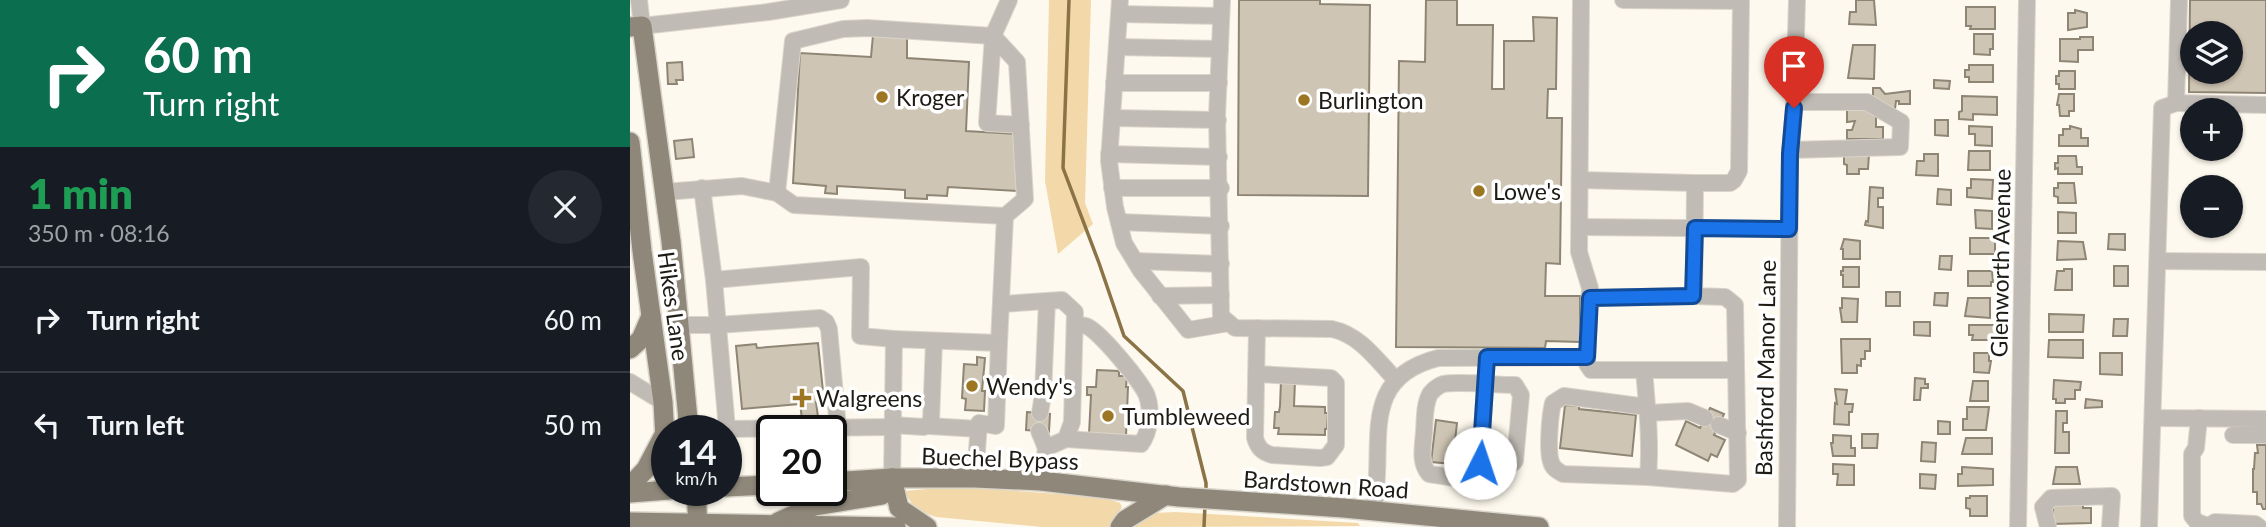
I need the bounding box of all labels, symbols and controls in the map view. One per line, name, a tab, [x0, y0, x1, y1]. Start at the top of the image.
map controls	[2180, 21, 2243, 238]
button: layers	[2180, 21, 2243, 84]
text: 60 m	[143, 25, 253, 83]
icon: right	[28, 28, 119, 119]
pin	[1764, 36, 1824, 108]
icon: arrive	[1775, 47, 1813, 85]
place label: Kroger	[896, 83, 965, 111]
text: Turn right	[143, 84, 279, 123]
place label: Burlington	[1318, 86, 1424, 114]
marker: Kroger	[874, 89, 890, 105]
marker: Burlington	[1296, 92, 1312, 108]
button: +	[2180, 98, 2243, 161]
text: 1 min	[28, 168, 133, 218]
street label: Glenworth Avenue	[1984, 168, 2016, 358]
button: close	[528, 170, 602, 244]
button: −	[2180, 175, 2243, 238]
place label: Lowe's	[1493, 177, 1561, 205]
marker: Lowe's	[1471, 183, 1487, 199]
text: 350 m · 08:16	[28, 219, 170, 247]
street label: Hikes Lane	[652, 250, 696, 362]
street label: Bashford Manor Lane	[1749, 260, 1781, 476]
icon: right	[28, 301, 66, 339]
text: Turn right	[87, 304, 200, 336]
text: 60 m	[544, 304, 602, 336]
place label: Wendy's	[986, 372, 1073, 400]
marker: Wendy's	[964, 378, 980, 394]
place label: Walgreens	[816, 384, 922, 412]
marker: Walgreens	[794, 390, 810, 406]
place label: Tumbleweed	[1122, 402, 1250, 430]
icon: left	[28, 406, 66, 444]
marker: Tumbleweed	[1100, 408, 1116, 424]
text: Turn left	[87, 409, 184, 441]
text: 50 m	[544, 409, 602, 441]
speed limit sign: 20	[756, 415, 847, 506]
position arrow	[1443, 426, 1517, 500]
text: 14	[676, 430, 717, 472]
street label: Buechel Bypass	[921, 441, 1079, 475]
street label: Bardstown Road	[1242, 464, 1410, 504]
text: km/h	[675, 467, 718, 489]

